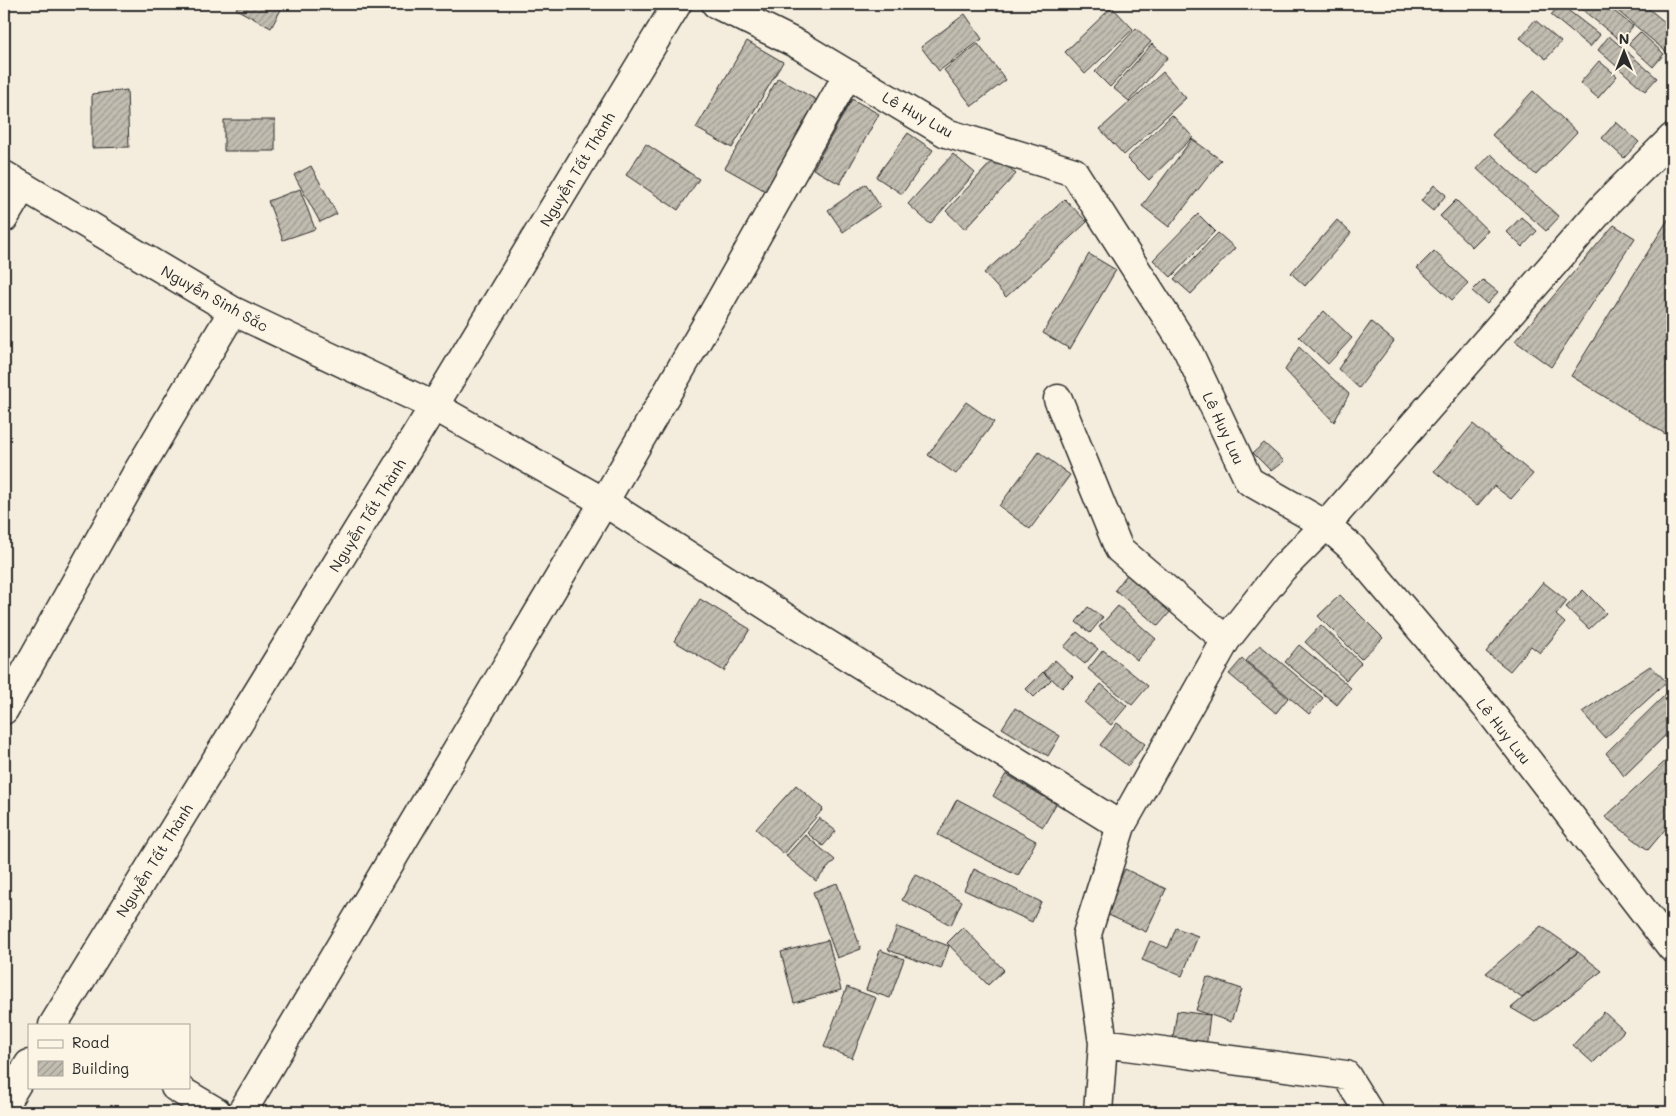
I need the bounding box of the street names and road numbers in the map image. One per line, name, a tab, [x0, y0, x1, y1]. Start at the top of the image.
street label: Lê Huy Lưu	[879, 86, 957, 142]
street label: Nguyễn Tất Thành	[535, 108, 619, 230]
street label: Nguyễn Sinh Sắc	[158, 260, 272, 336]
street label: Lê Huy Lưu	[1198, 389, 1250, 467]
street label: Nguyễn Tất Thành	[324, 454, 410, 576]
street label: Lê Huy Lưu	[1472, 694, 1536, 768]
street label: Nguyễn Tất Thành	[111, 799, 197, 921]

